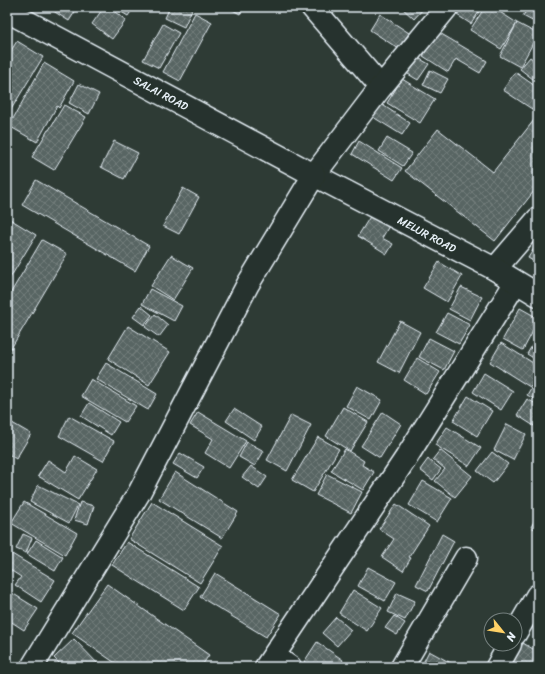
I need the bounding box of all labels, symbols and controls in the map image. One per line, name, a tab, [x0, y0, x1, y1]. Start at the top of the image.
street label: SALAI ROAD	[130, 71, 192, 116]
street label: MELUR ROAD	[394, 211, 460, 258]
north arrow	[483, 612, 523, 652]
text: N	[501, 628, 522, 645]

